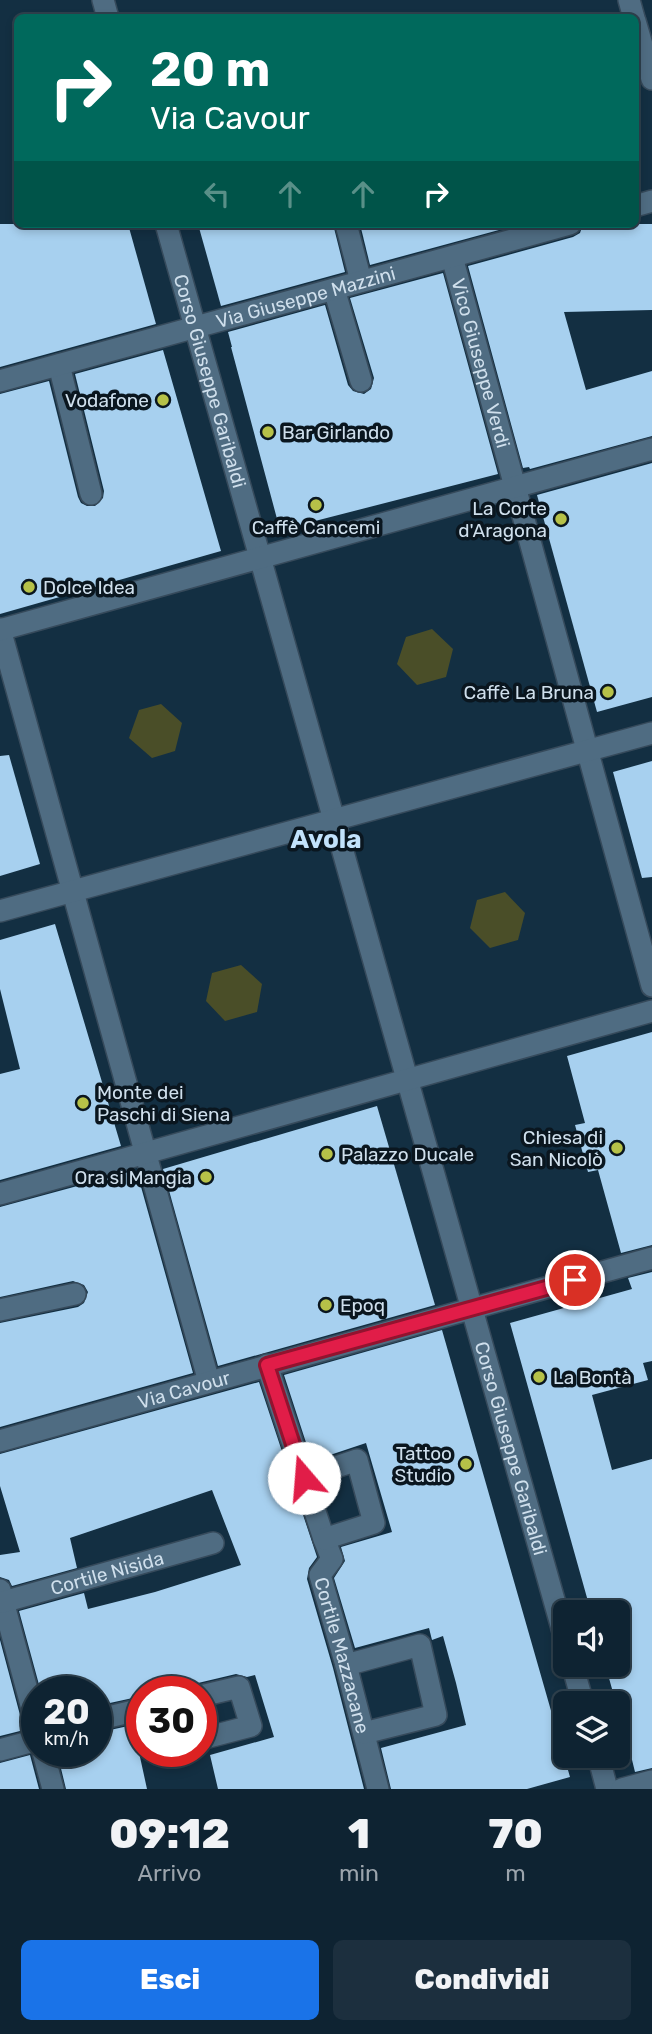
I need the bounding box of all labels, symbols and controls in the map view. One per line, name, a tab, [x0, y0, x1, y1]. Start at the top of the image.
text: 20 m	[150, 40, 271, 98]
icon: right	[35, 42, 126, 133]
text: Via Cavour	[150, 99, 310, 137]
icon: left	[198, 175, 236, 213]
icon: ahead	[271, 175, 309, 213]
icon: ahead	[344, 175, 382, 213]
icon: right	[417, 175, 455, 213]
street label: Via Giuseppe Mazzini	[213, 261, 398, 332]
street label: Corso Giuseppe Garibaldi	[169, 271, 251, 490]
street label: Vico Giuseppe Verdi	[447, 276, 515, 450]
place label: Vodafone	[65, 389, 149, 412]
marker: Vodafone	[155, 392, 171, 408]
place label: Bar Girlando	[282, 421, 390, 444]
marker: Bar Girlando	[260, 424, 276, 440]
marker: Caffè Cancemi	[308, 497, 324, 513]
place label: La Corte d'Aragona	[458, 497, 547, 542]
marker: La Corte d'Aragona	[553, 511, 569, 527]
place label: Caffè Cancemi	[252, 516, 380, 539]
place label: Dolce Idea	[43, 576, 135, 599]
marker: Dolce Idea	[21, 579, 37, 595]
place label: Caffè La Bruna	[464, 681, 594, 704]
marker: Caffè La Bruna	[600, 684, 616, 700]
district label: Avola	[290, 824, 362, 855]
place label: Monte dei Paschi di Siena	[97, 1081, 230, 1126]
marker: Monte dei Paschi di Siena	[75, 1095, 91, 1111]
place label: Chiesa di San Nicolò	[510, 1126, 603, 1171]
marker: Chiesa di San Nicolò	[609, 1140, 625, 1156]
place label: Palazzo Ducale	[341, 1143, 474, 1166]
marker: Palazzo Ducale	[319, 1146, 335, 1162]
place label: Ora si Mangia	[74, 1166, 192, 1189]
marker: Ora si Mangia	[198, 1169, 214, 1185]
pin	[545, 1250, 605, 1310]
icon: arrive	[556, 1261, 594, 1299]
place label: Epoq	[340, 1294, 385, 1317]
marker: Epoq	[318, 1297, 334, 1313]
street label: Corso Giuseppe Garibaldi	[470, 1339, 552, 1558]
street label: Via Cavour	[135, 1365, 233, 1413]
place label: La Bontà	[553, 1366, 632, 1389]
marker: La Bontà	[531, 1369, 547, 1385]
position arrow	[267, 1441, 341, 1515]
place label: Tattoo Studio	[395, 1442, 452, 1487]
marker: Tattoo Studio	[458, 1456, 474, 1472]
street label: Cortile Nisida	[48, 1546, 166, 1600]
street label: Cortile Mazzacane	[310, 1574, 375, 1736]
map controls	[553, 1600, 630, 1768]
button: sound	[553, 1600, 630, 1677]
speed limit sign: 30	[126, 1676, 217, 1767]
text: 20	[43, 1691, 90, 1733]
button: layers	[553, 1691, 630, 1768]
text: km/h	[44, 1728, 89, 1750]
text: 09:12	[109, 1809, 230, 1859]
text: 1	[348, 1809, 370, 1859]
text: 70	[488, 1809, 543, 1859]
text: Arrivo	[138, 1859, 202, 1887]
text: min	[339, 1859, 379, 1887]
text: m	[505, 1859, 526, 1887]
button: Esci	[21, 1940, 319, 2020]
button: Condividi	[333, 1940, 631, 2020]

